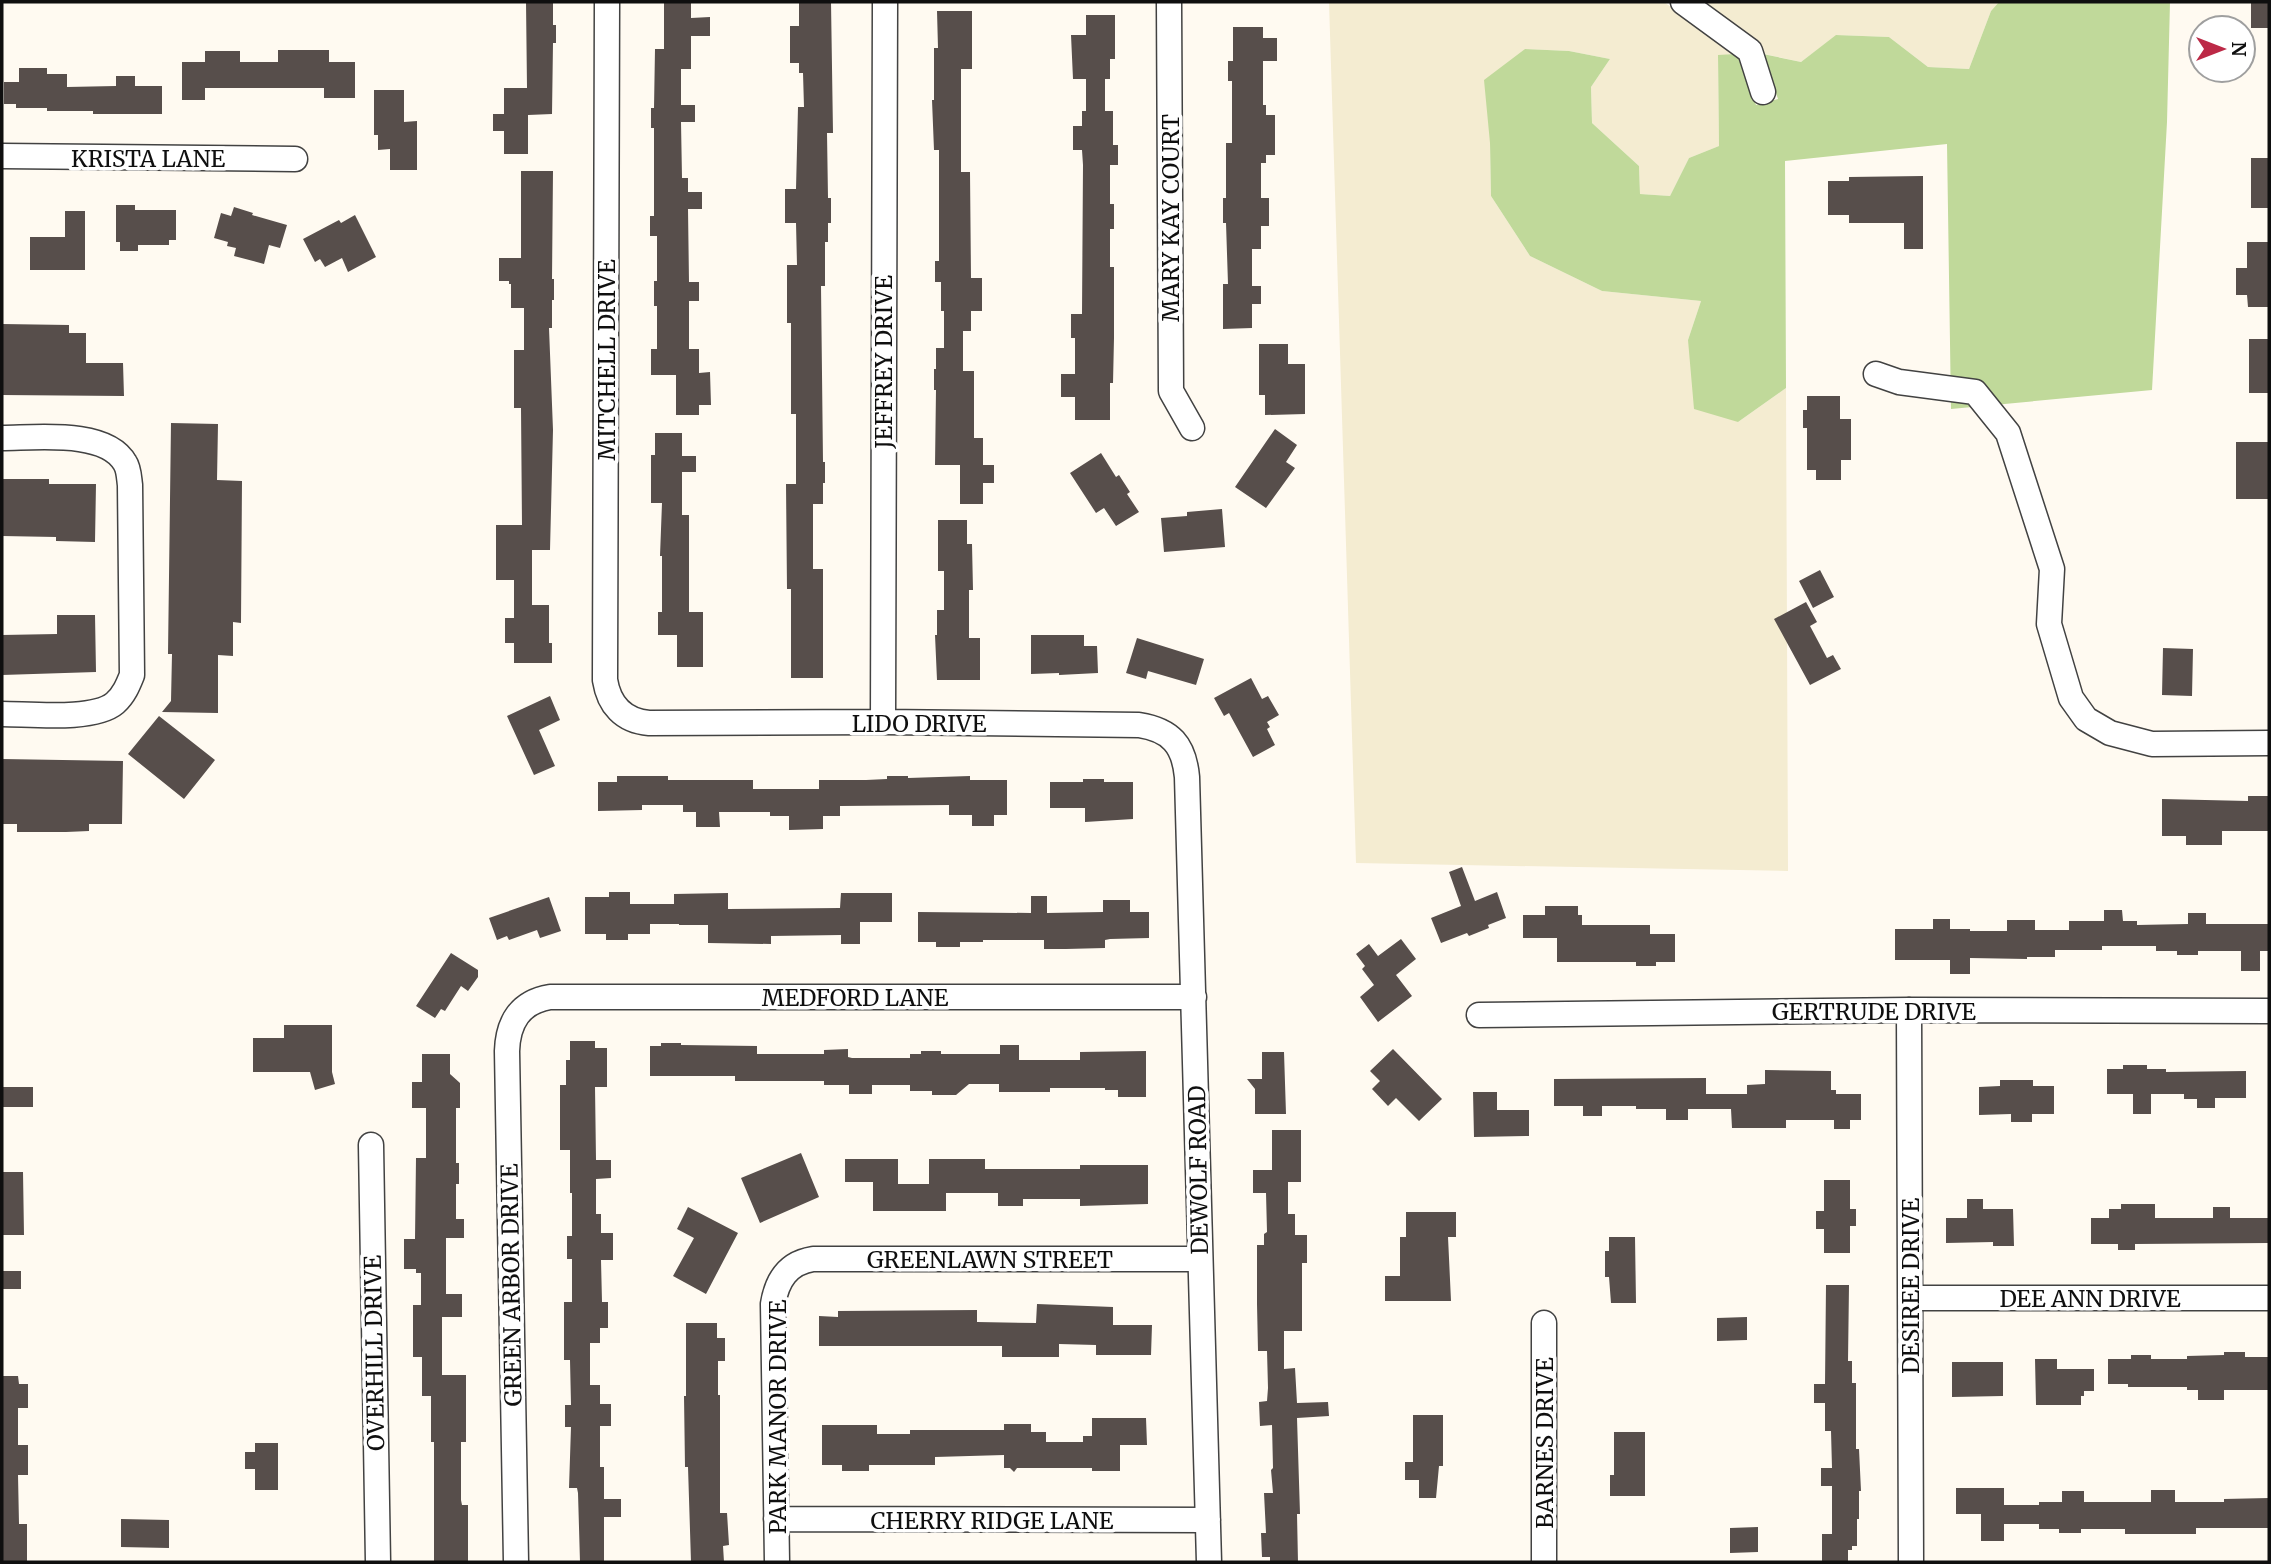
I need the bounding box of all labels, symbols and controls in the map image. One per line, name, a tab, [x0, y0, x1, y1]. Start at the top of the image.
north arrow	[2187, 14, 2257, 84]
text: N	[2227, 41, 2251, 57]
street label: MARY KAY COURT	[1156, 114, 1185, 322]
street label: KRISTA LANE	[71, 144, 226, 173]
street label: MITCHELL DRIVE	[592, 259, 621, 461]
street label: JEFFREY DRIVE	[869, 275, 898, 450]
street label: LIDO DRIVE	[852, 709, 987, 738]
street label: MEDFORD LANE	[762, 983, 949, 1012]
street label: GERTRUDE DRIVE	[1772, 997, 1976, 1026]
street label: DEWOLF ROAD	[1182, 1085, 1214, 1255]
street label: GREEN ARBOR DRIVE	[494, 1163, 528, 1407]
street label: DESIREE DRIVE	[1896, 1198, 1925, 1374]
street label: GREENLAWN STREET	[867, 1245, 1113, 1274]
street label: OVERHILL DRIVE	[358, 1255, 390, 1451]
street label: DEE ANN DRIVE	[1999, 1284, 2181, 1313]
street label: PARK MANOR DRIVE	[763, 1299, 792, 1534]
street label: BARNES DRIVE	[1530, 1357, 1559, 1529]
street label: CHERRY RIDGE LANE	[871, 1506, 1114, 1535]

